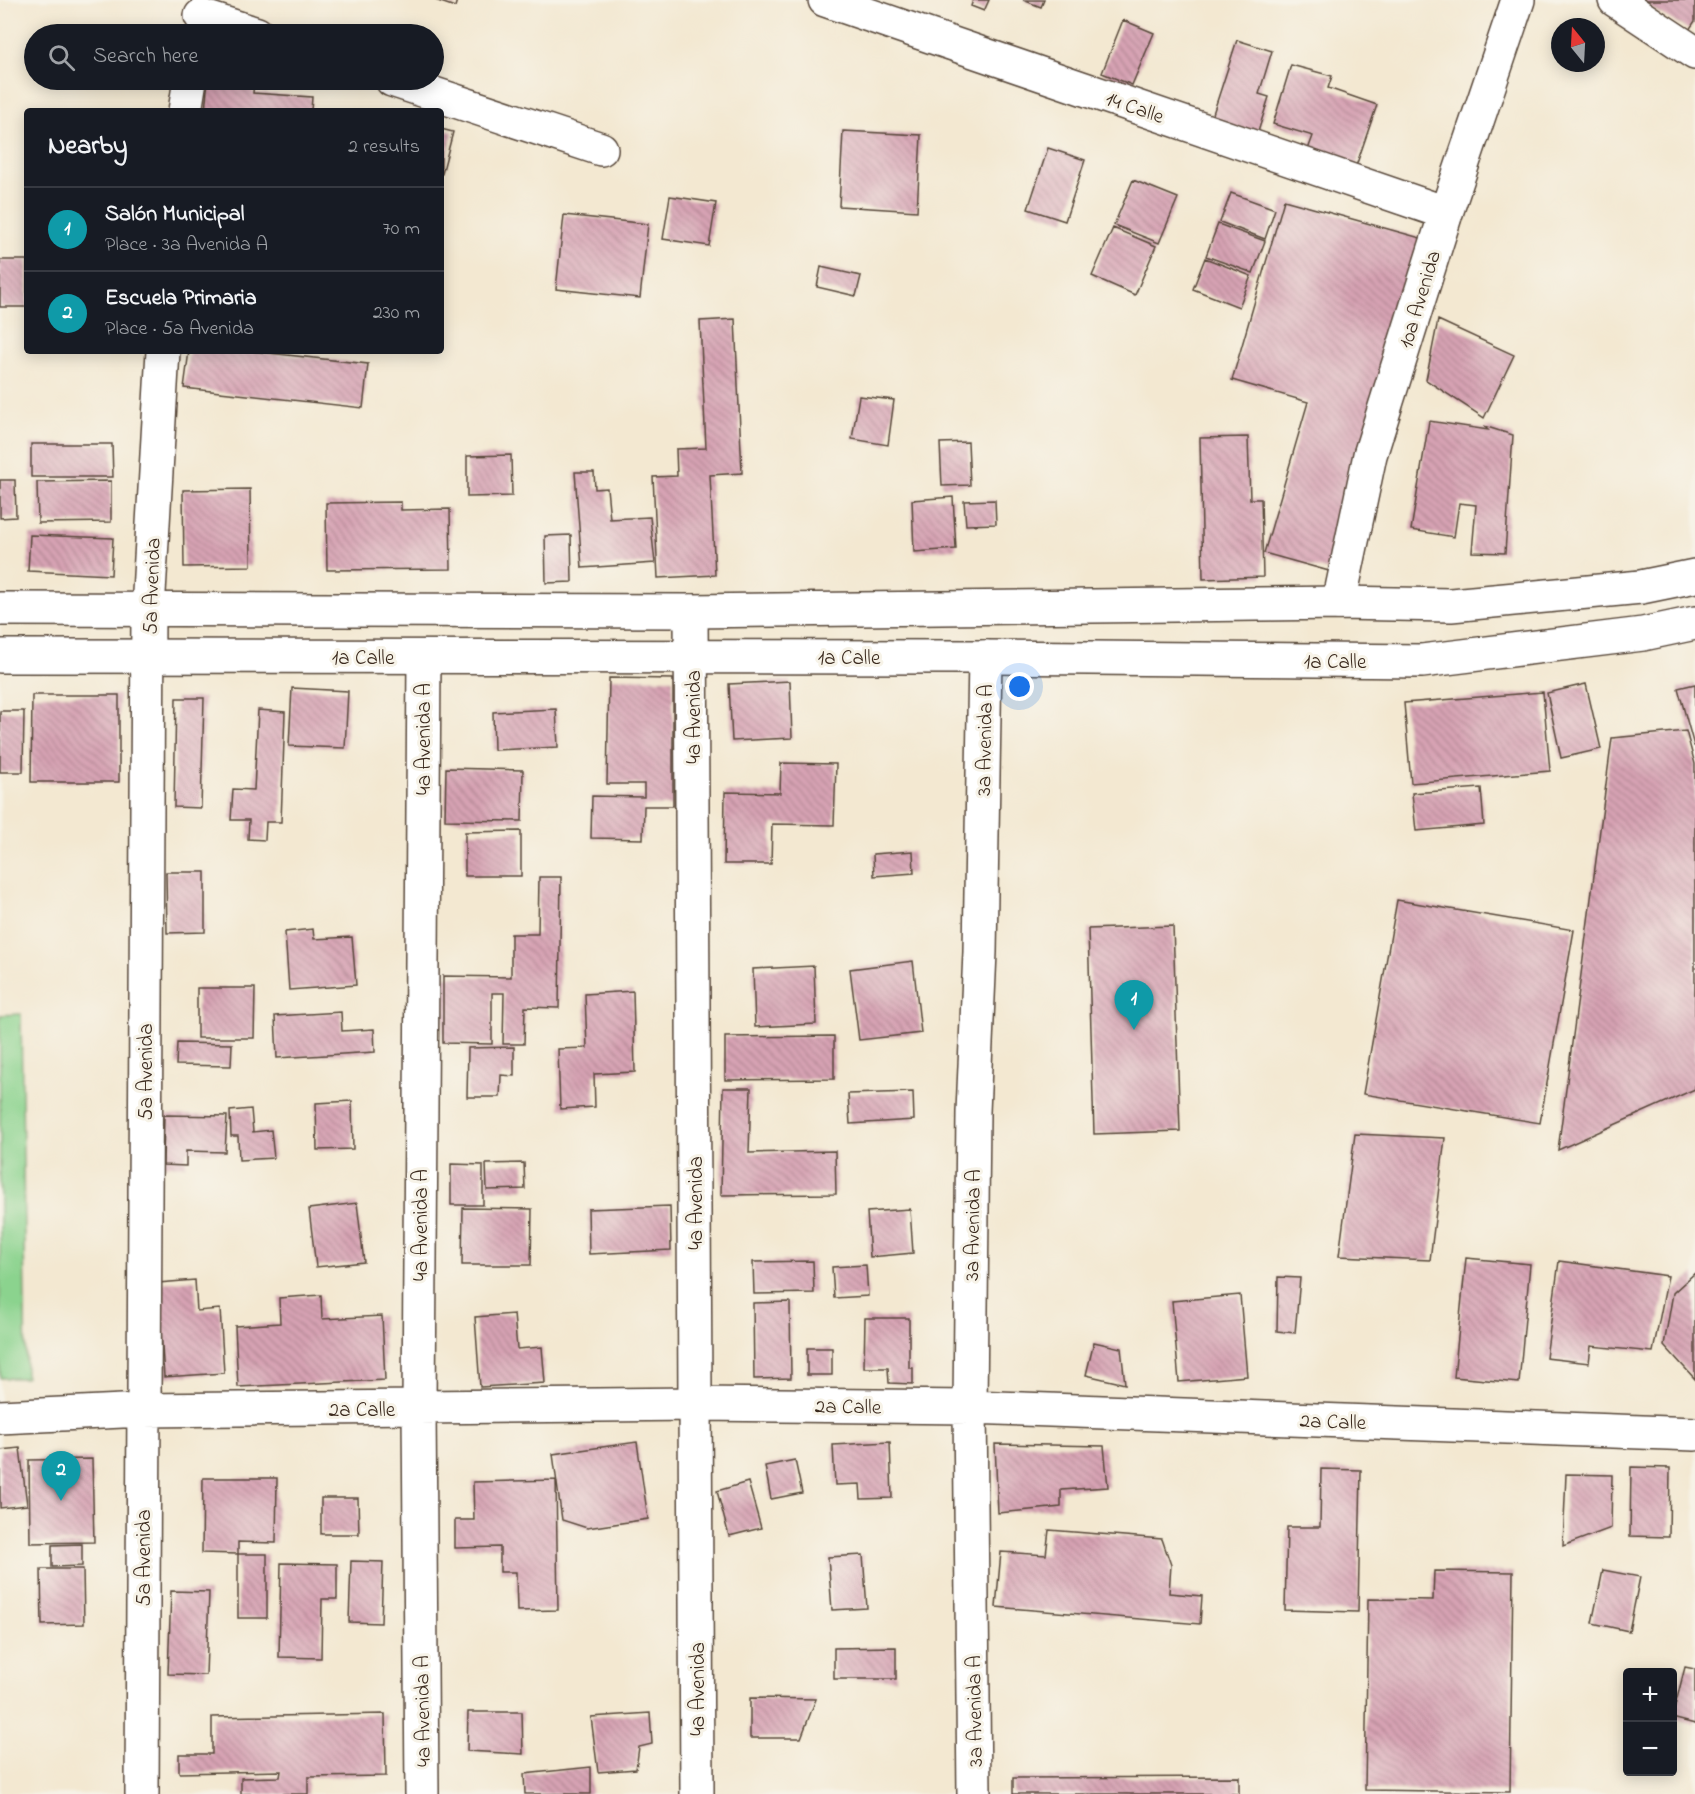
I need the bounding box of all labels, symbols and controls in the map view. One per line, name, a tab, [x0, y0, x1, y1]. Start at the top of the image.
north arrow	[1551, 18, 1605, 72]
search box	[24, 24, 444, 90]
icon: search	[45, 41, 78, 74]
text: Search here	[93, 41, 198, 73]
street label: 14 Calle	[1101, 85, 1168, 133]
text: Nearby	[48, 128, 127, 166]
text: 2 results	[348, 133, 420, 162]
text: Salón Municipal	[105, 199, 244, 231]
text: 1	[64, 215, 71, 244]
text: 70 m	[383, 215, 420, 244]
text: Place · 3a Avenida A	[105, 231, 268, 260]
street label: 10a Avenida	[1392, 247, 1450, 352]
text: Escuela Primaria	[105, 283, 257, 315]
text: 2	[63, 299, 72, 328]
text: 230 m	[373, 299, 420, 328]
text: Place · 5a Avenida	[105, 315, 254, 344]
street label: 5a Avenida	[136, 537, 170, 635]
street label: 1a Calle	[332, 644, 395, 674]
street label: 1a Calle	[818, 644, 881, 674]
street label: 1a Calle	[1304, 648, 1367, 678]
street label: 4a Avenida	[680, 670, 710, 764]
your location	[1005, 672, 1034, 701]
street label: 4a Avenida A	[410, 683, 440, 795]
street label: 3a Avenida A	[970, 684, 1002, 796]
pin: 1	[1114, 980, 1154, 1030]
street label: 5a Avenida	[132, 1024, 162, 1120]
street label: 4a Avenida	[682, 1156, 712, 1250]
street label: 4a Avenida A	[407, 1169, 437, 1281]
street label: 3a Avenida A	[958, 1169, 990, 1281]
street label: 2a Calle	[815, 1392, 882, 1424]
street label: 2a Calle	[329, 1396, 396, 1426]
street label: 2a Calle	[1299, 1407, 1367, 1439]
pin: 2	[42, 1452, 80, 1501]
street label: 5a Avenida	[130, 1510, 160, 1606]
street label: 4a Avenida	[684, 1642, 714, 1736]
street label: 4a Avenida A	[408, 1655, 440, 1767]
street label: 3a Avenida A	[960, 1655, 992, 1767]
map controls	[1623, 1668, 1677, 1776]
button: +	[1623, 1668, 1677, 1722]
button: −	[1623, 1722, 1677, 1776]

